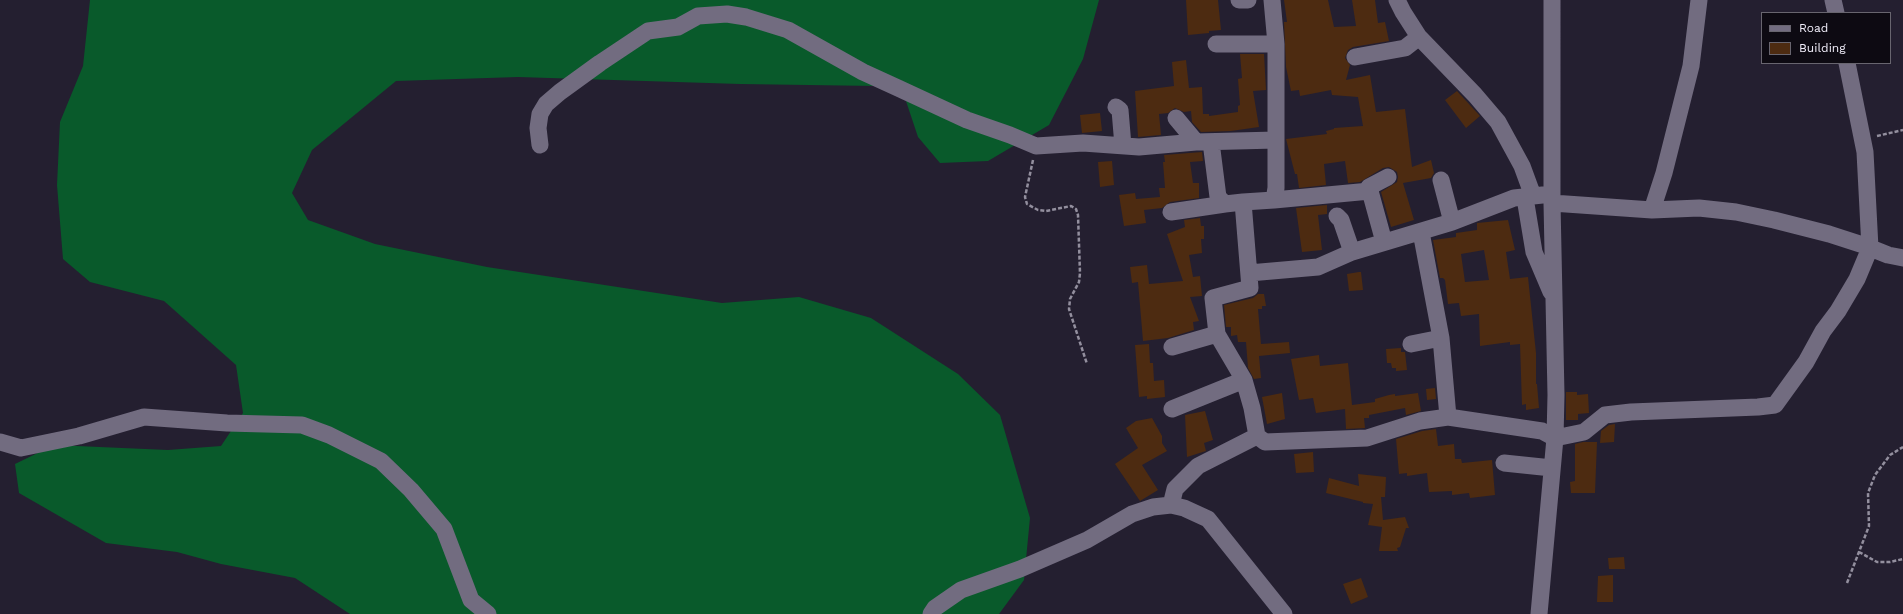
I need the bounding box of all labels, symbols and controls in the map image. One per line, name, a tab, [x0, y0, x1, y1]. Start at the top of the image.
legend	[1761, 12, 1891, 64]
text: Road	[1799, 21, 1828, 35]
text: Building	[1799, 41, 1846, 55]

